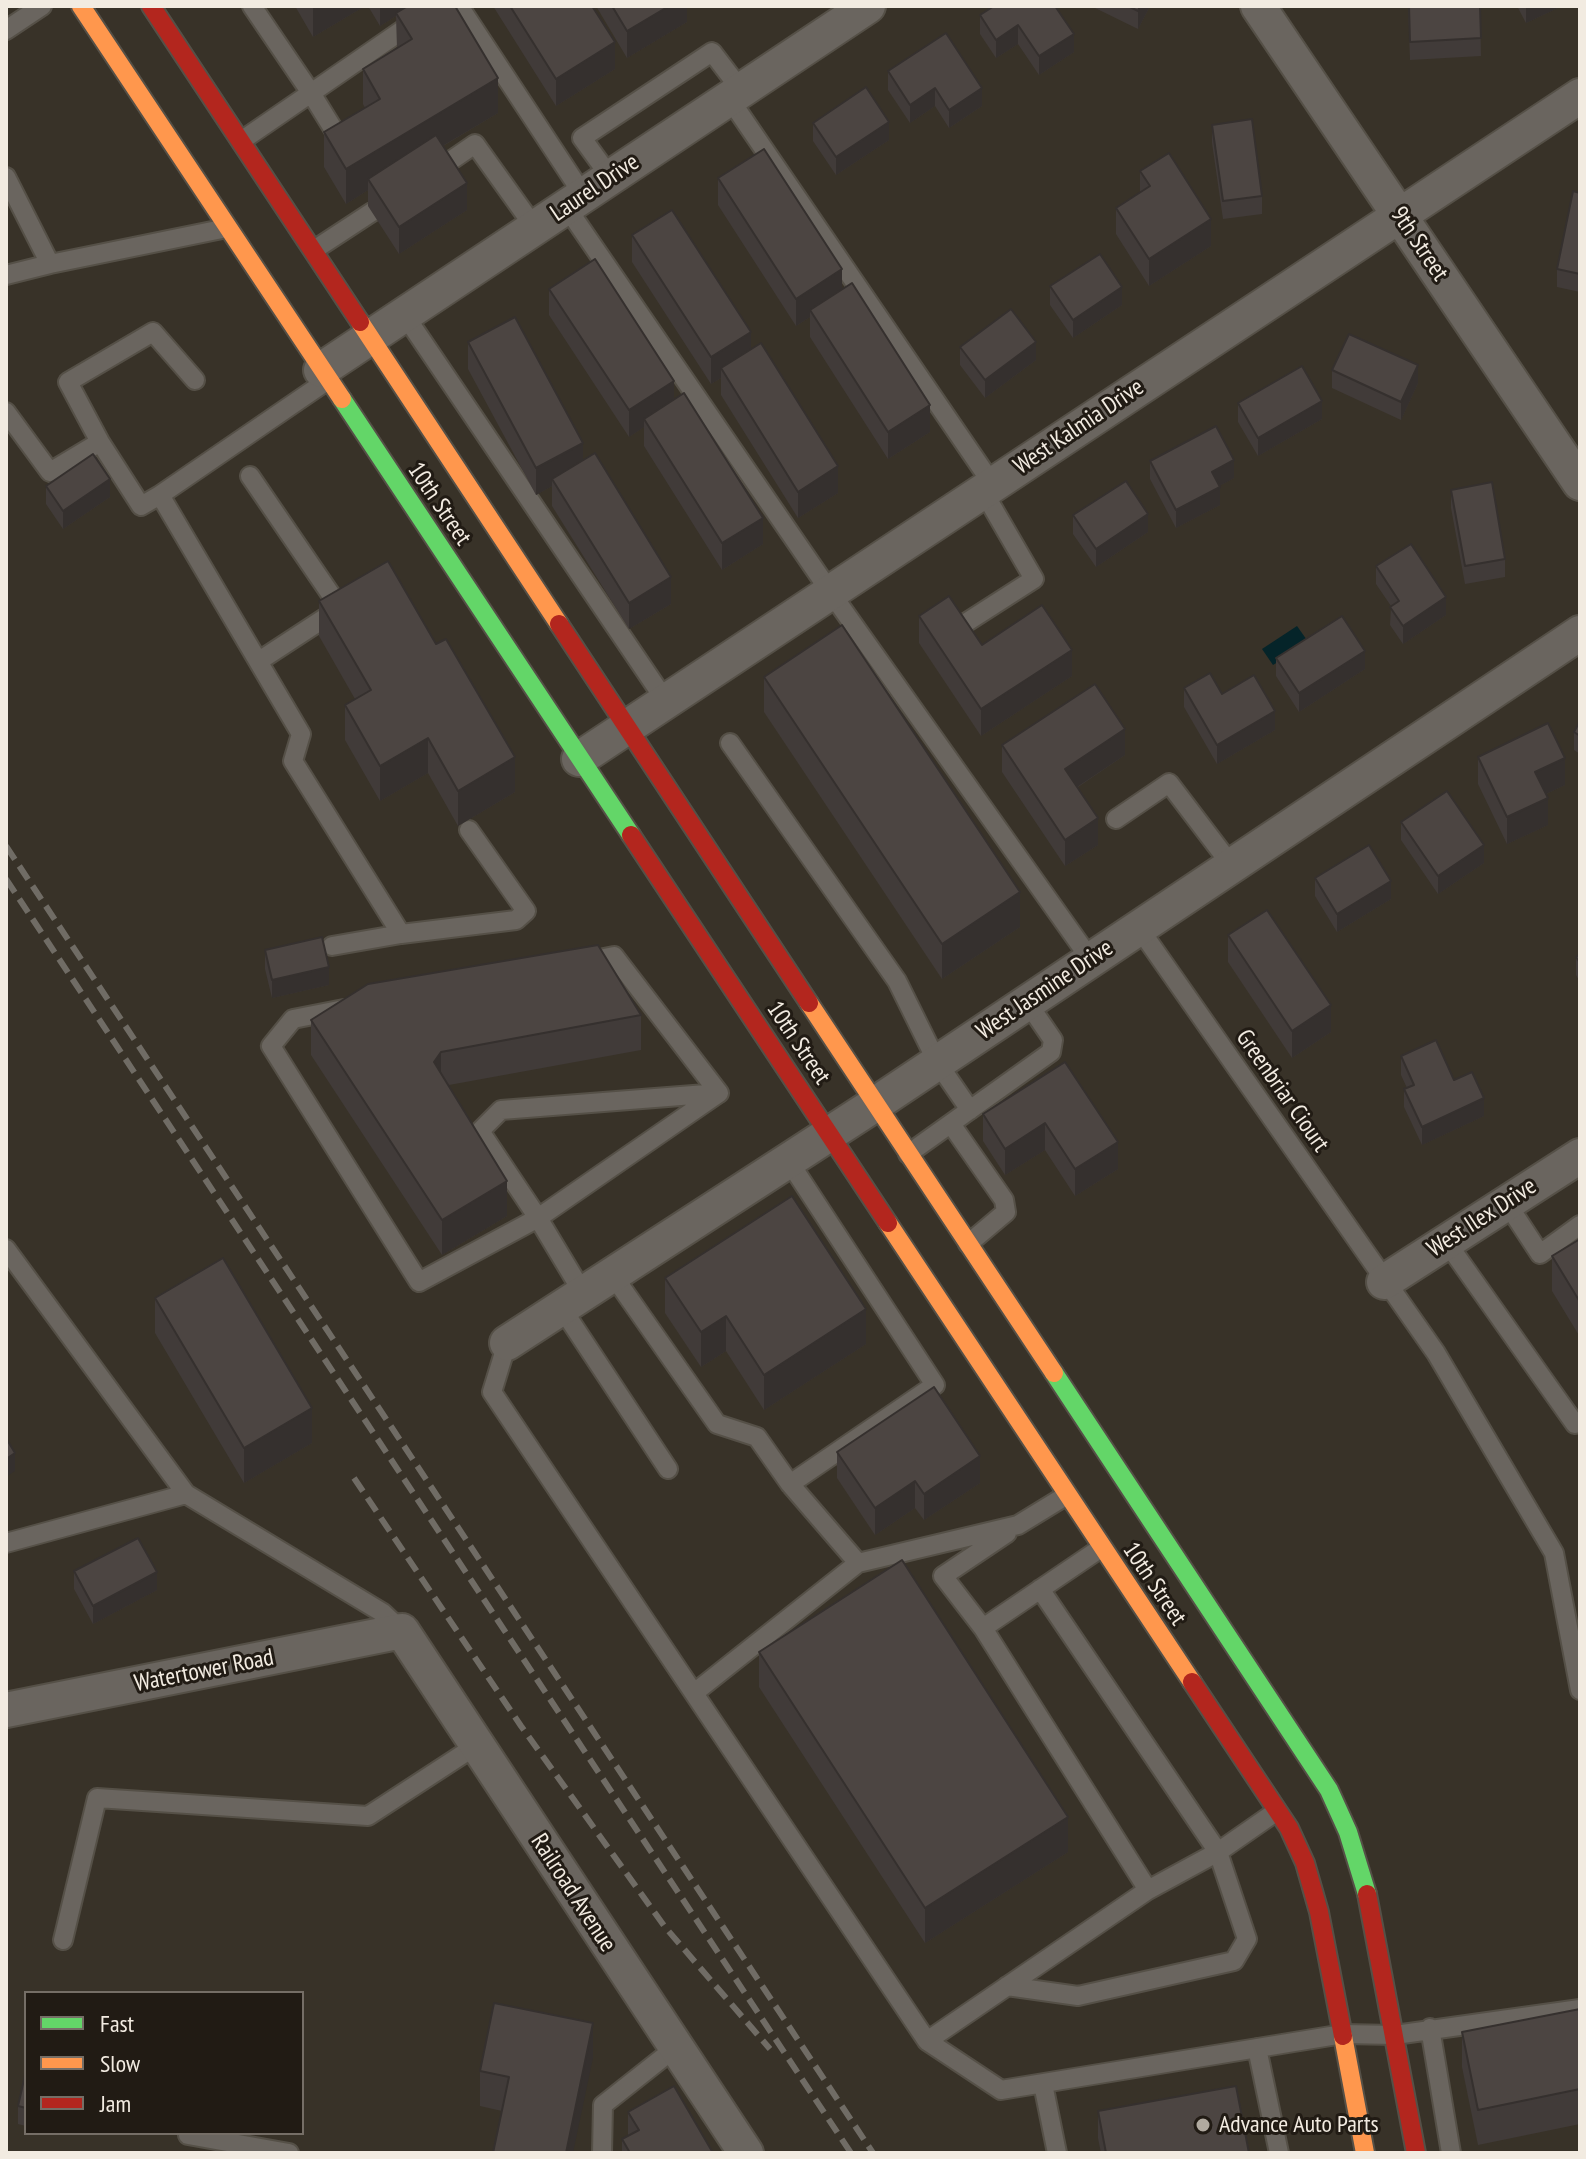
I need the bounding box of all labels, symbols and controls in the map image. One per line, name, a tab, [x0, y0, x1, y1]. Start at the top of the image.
street label: Laurel Drive	[545, 148, 645, 228]
street label: 9th Street	[1384, 202, 1454, 286]
street label: West Kalmia Drive	[1009, 373, 1149, 481]
street label: 10th Street	[401, 457, 477, 551]
street label: West Jasmine Drive	[971, 934, 1119, 1046]
street label: 10th Street	[760, 996, 836, 1090]
street label: Greenbriar Ciourt	[1229, 1024, 1335, 1158]
street label: West Ilex Drive	[1422, 1172, 1542, 1264]
street label: 10th Street	[1116, 1537, 1192, 1631]
street label: Watertower Road	[132, 1643, 276, 1699]
street label: Railroad Avenue	[524, 1829, 622, 1957]
legend	[24, 1991, 304, 2135]
text: Fast	[100, 2008, 134, 2039]
text: Slow	[100, 2048, 140, 2079]
text: Jam	[100, 2088, 131, 2119]
place label: Advance Auto Parts	[1219, 2111, 1379, 2139]
marker: Advance Auto Parts	[1194, 2116, 1212, 2134]

